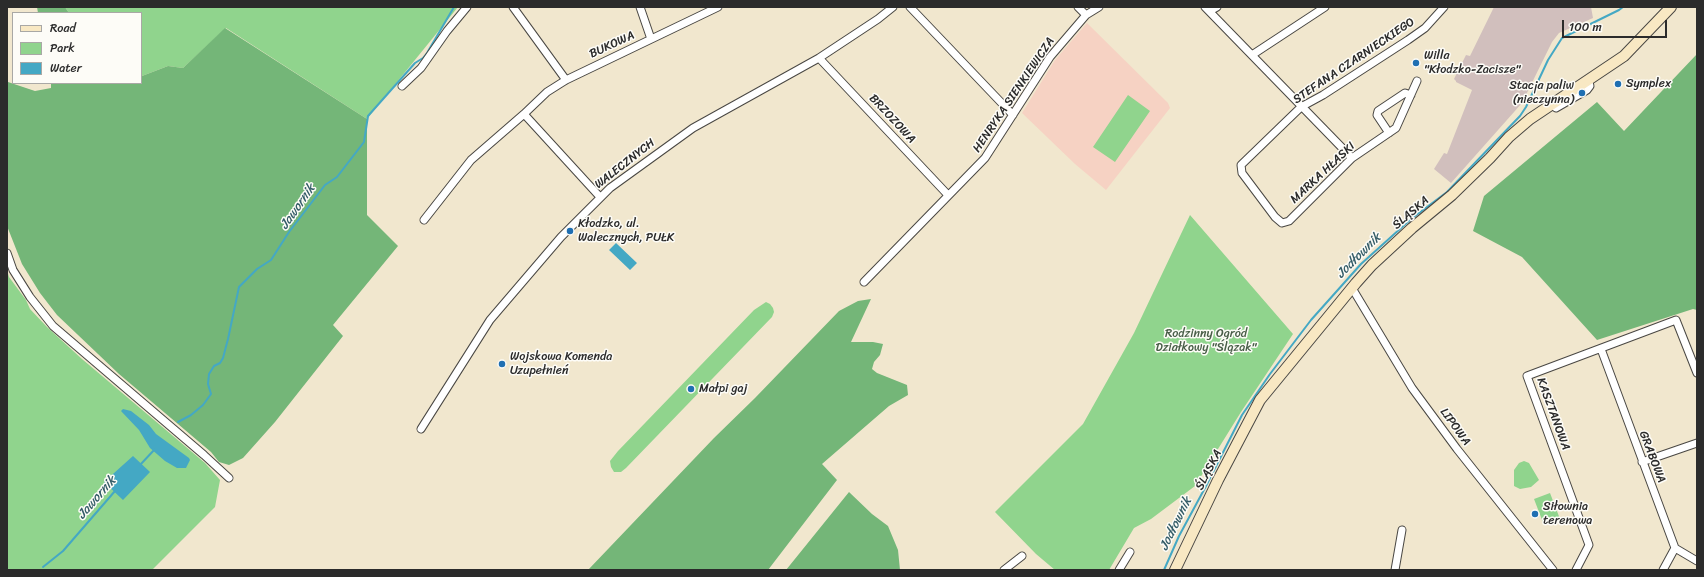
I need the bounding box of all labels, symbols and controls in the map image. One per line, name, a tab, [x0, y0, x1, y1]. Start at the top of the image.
legend	[12, 12, 142, 84]
scale bar	[1564, 12, 1669, 38]
street label: STEFANA CZARNIECKIEGO	[1290, 15, 1418, 107]
text: 100 m	[1569, 16, 1602, 38]
text: Road	[50, 17, 76, 39]
street label: BUKOWA	[587, 28, 637, 62]
street label: HENRYKA SIENKIEWICZA	[970, 35, 1058, 155]
text: Park	[50, 37, 75, 59]
place label: Willa "Kłodzko-Zacisze"	[1424, 49, 1521, 77]
text: Water	[50, 57, 82, 79]
marker: Willa "Kłodzko-Zacisze"	[1411, 58, 1421, 68]
place label: Symplex	[1626, 77, 1671, 91]
place label: Stacja paliw (nieczynna)	[1509, 79, 1574, 107]
marker: Symplex	[1613, 79, 1623, 89]
marker: Stacja paliw (nieczynna)	[1577, 88, 1587, 98]
street label: BRZOZOWA	[866, 92, 918, 146]
street label: WALECZNYCH	[592, 136, 658, 192]
street label: MARKA HŁASKI	[1288, 139, 1358, 207]
water label: Jawornik	[277, 182, 319, 232]
street label: ŚLĄSKA	[1390, 193, 1432, 233]
place label: Kłodzko, ul. Walecznych, PUŁK	[578, 217, 674, 245]
marker: Kłodzko, ul. Walecznych, PUŁK	[565, 226, 575, 236]
water label: Jodłownik	[1333, 230, 1385, 282]
park label: Rodzinny Ogród Działkowy "Ślązak"	[1155, 327, 1257, 355]
place label: Wojskowa Komenda Uzupełnień	[510, 350, 612, 378]
marker: Wojskowa Komenda Uzupełnień	[497, 359, 507, 369]
street label: KASZTANOWA	[1533, 376, 1573, 452]
place label: Małpi gaj	[699, 382, 747, 396]
marker: Małpi gaj	[686, 384, 696, 394]
street label: LIPOWA	[1437, 406, 1473, 448]
street label: GRABOWA	[1636, 429, 1668, 485]
street label: ŚLĄSKA	[1193, 447, 1225, 493]
water label: Jawornik	[74, 474, 120, 522]
water label: Jodłownik	[1157, 495, 1195, 553]
place label: Siłownia terenowa	[1543, 500, 1592, 528]
marker: Siłownia terenowa	[1530, 509, 1540, 519]

